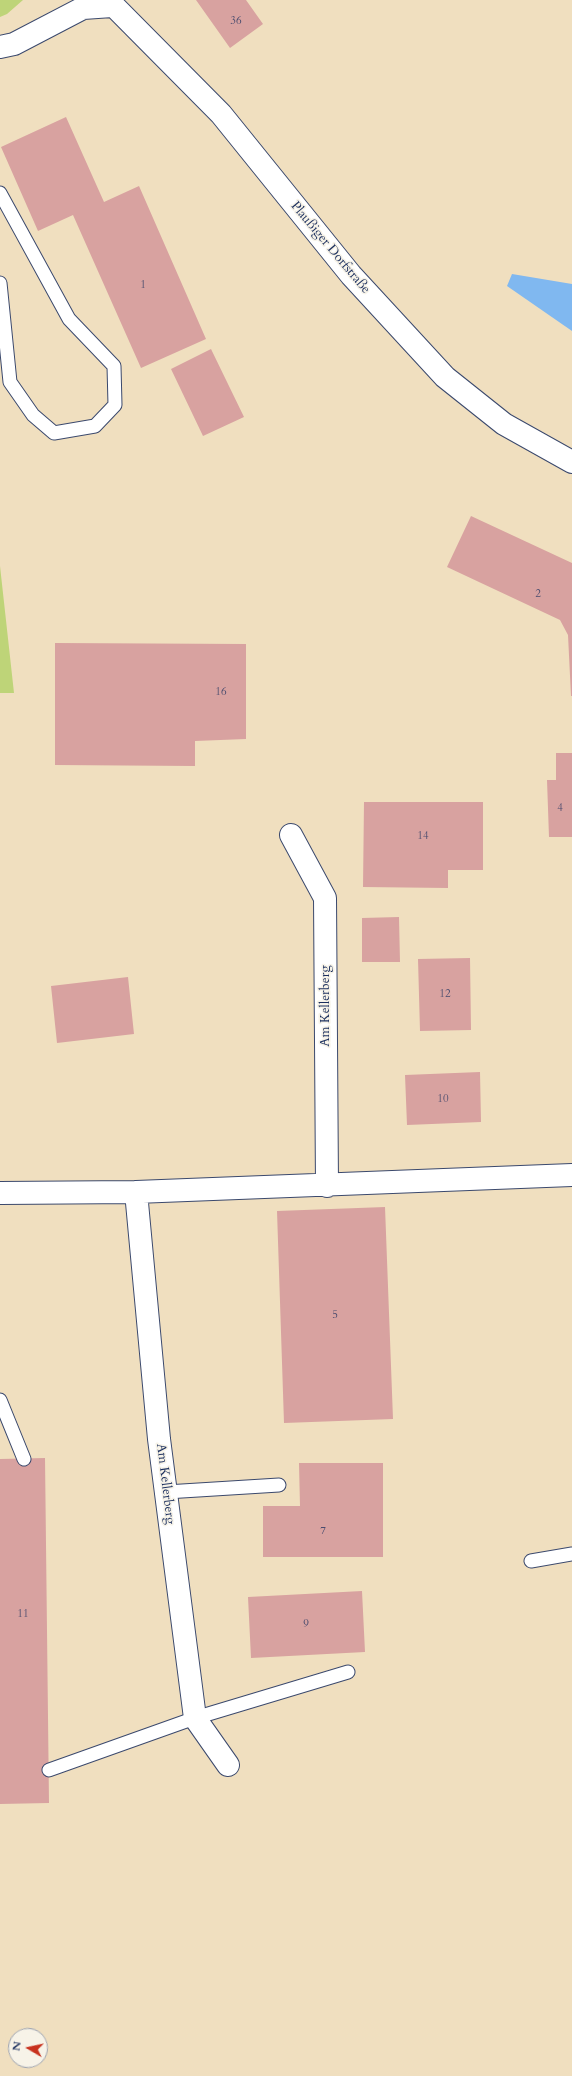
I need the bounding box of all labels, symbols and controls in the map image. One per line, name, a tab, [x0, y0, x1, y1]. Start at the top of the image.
house number: 36	[230, 14, 242, 28]
street label: Plaußiger Dorfstraße	[287, 199, 373, 297]
house number: 1	[140, 278, 146, 292]
house number: 2	[535, 587, 541, 601]
house number: 16	[215, 685, 227, 699]
house number: 4	[557, 801, 563, 815]
house number: 14	[417, 829, 429, 843]
street label: Am Kellerberg	[318, 965, 334, 1047]
house number: 12	[439, 987, 451, 1001]
house number: 10	[437, 1092, 449, 1106]
house number: 5	[332, 1308, 338, 1322]
street label: Am Kellerberg	[152, 1443, 178, 1525]
house number: 7	[320, 1524, 326, 1538]
house number: 11	[17, 1607, 29, 1621]
house number: 9	[303, 1617, 309, 1631]
north arrow	[8, 2028, 48, 2068]
text: N	[8, 2040, 25, 2052]

